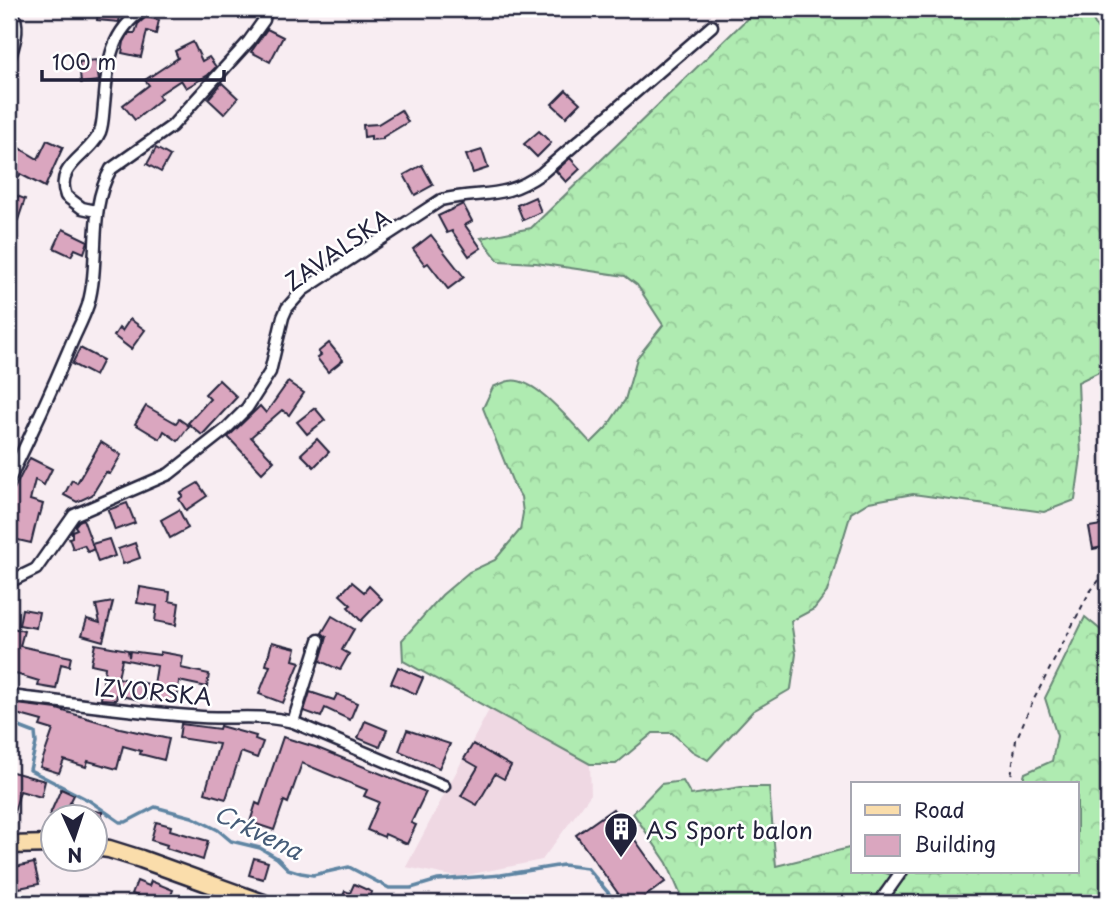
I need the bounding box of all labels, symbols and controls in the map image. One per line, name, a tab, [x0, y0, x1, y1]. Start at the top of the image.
scale bar	[42, 38, 224, 82]
text: 100 m	[52, 45, 116, 77]
street label: ZAVALSKA	[277, 199, 397, 299]
street label: IZVORSKA	[93, 668, 213, 714]
legend	[851, 782, 1078, 874]
text: Road	[914, 793, 965, 825]
water label: Crkvena	[209, 794, 310, 868]
north arrow	[38, 804, 108, 874]
building icon: AS Sport balon	[602, 810, 640, 859]
place label: AS Sport balon	[646, 812, 813, 847]
text: Building	[914, 827, 996, 859]
text: N	[67, 842, 83, 870]

